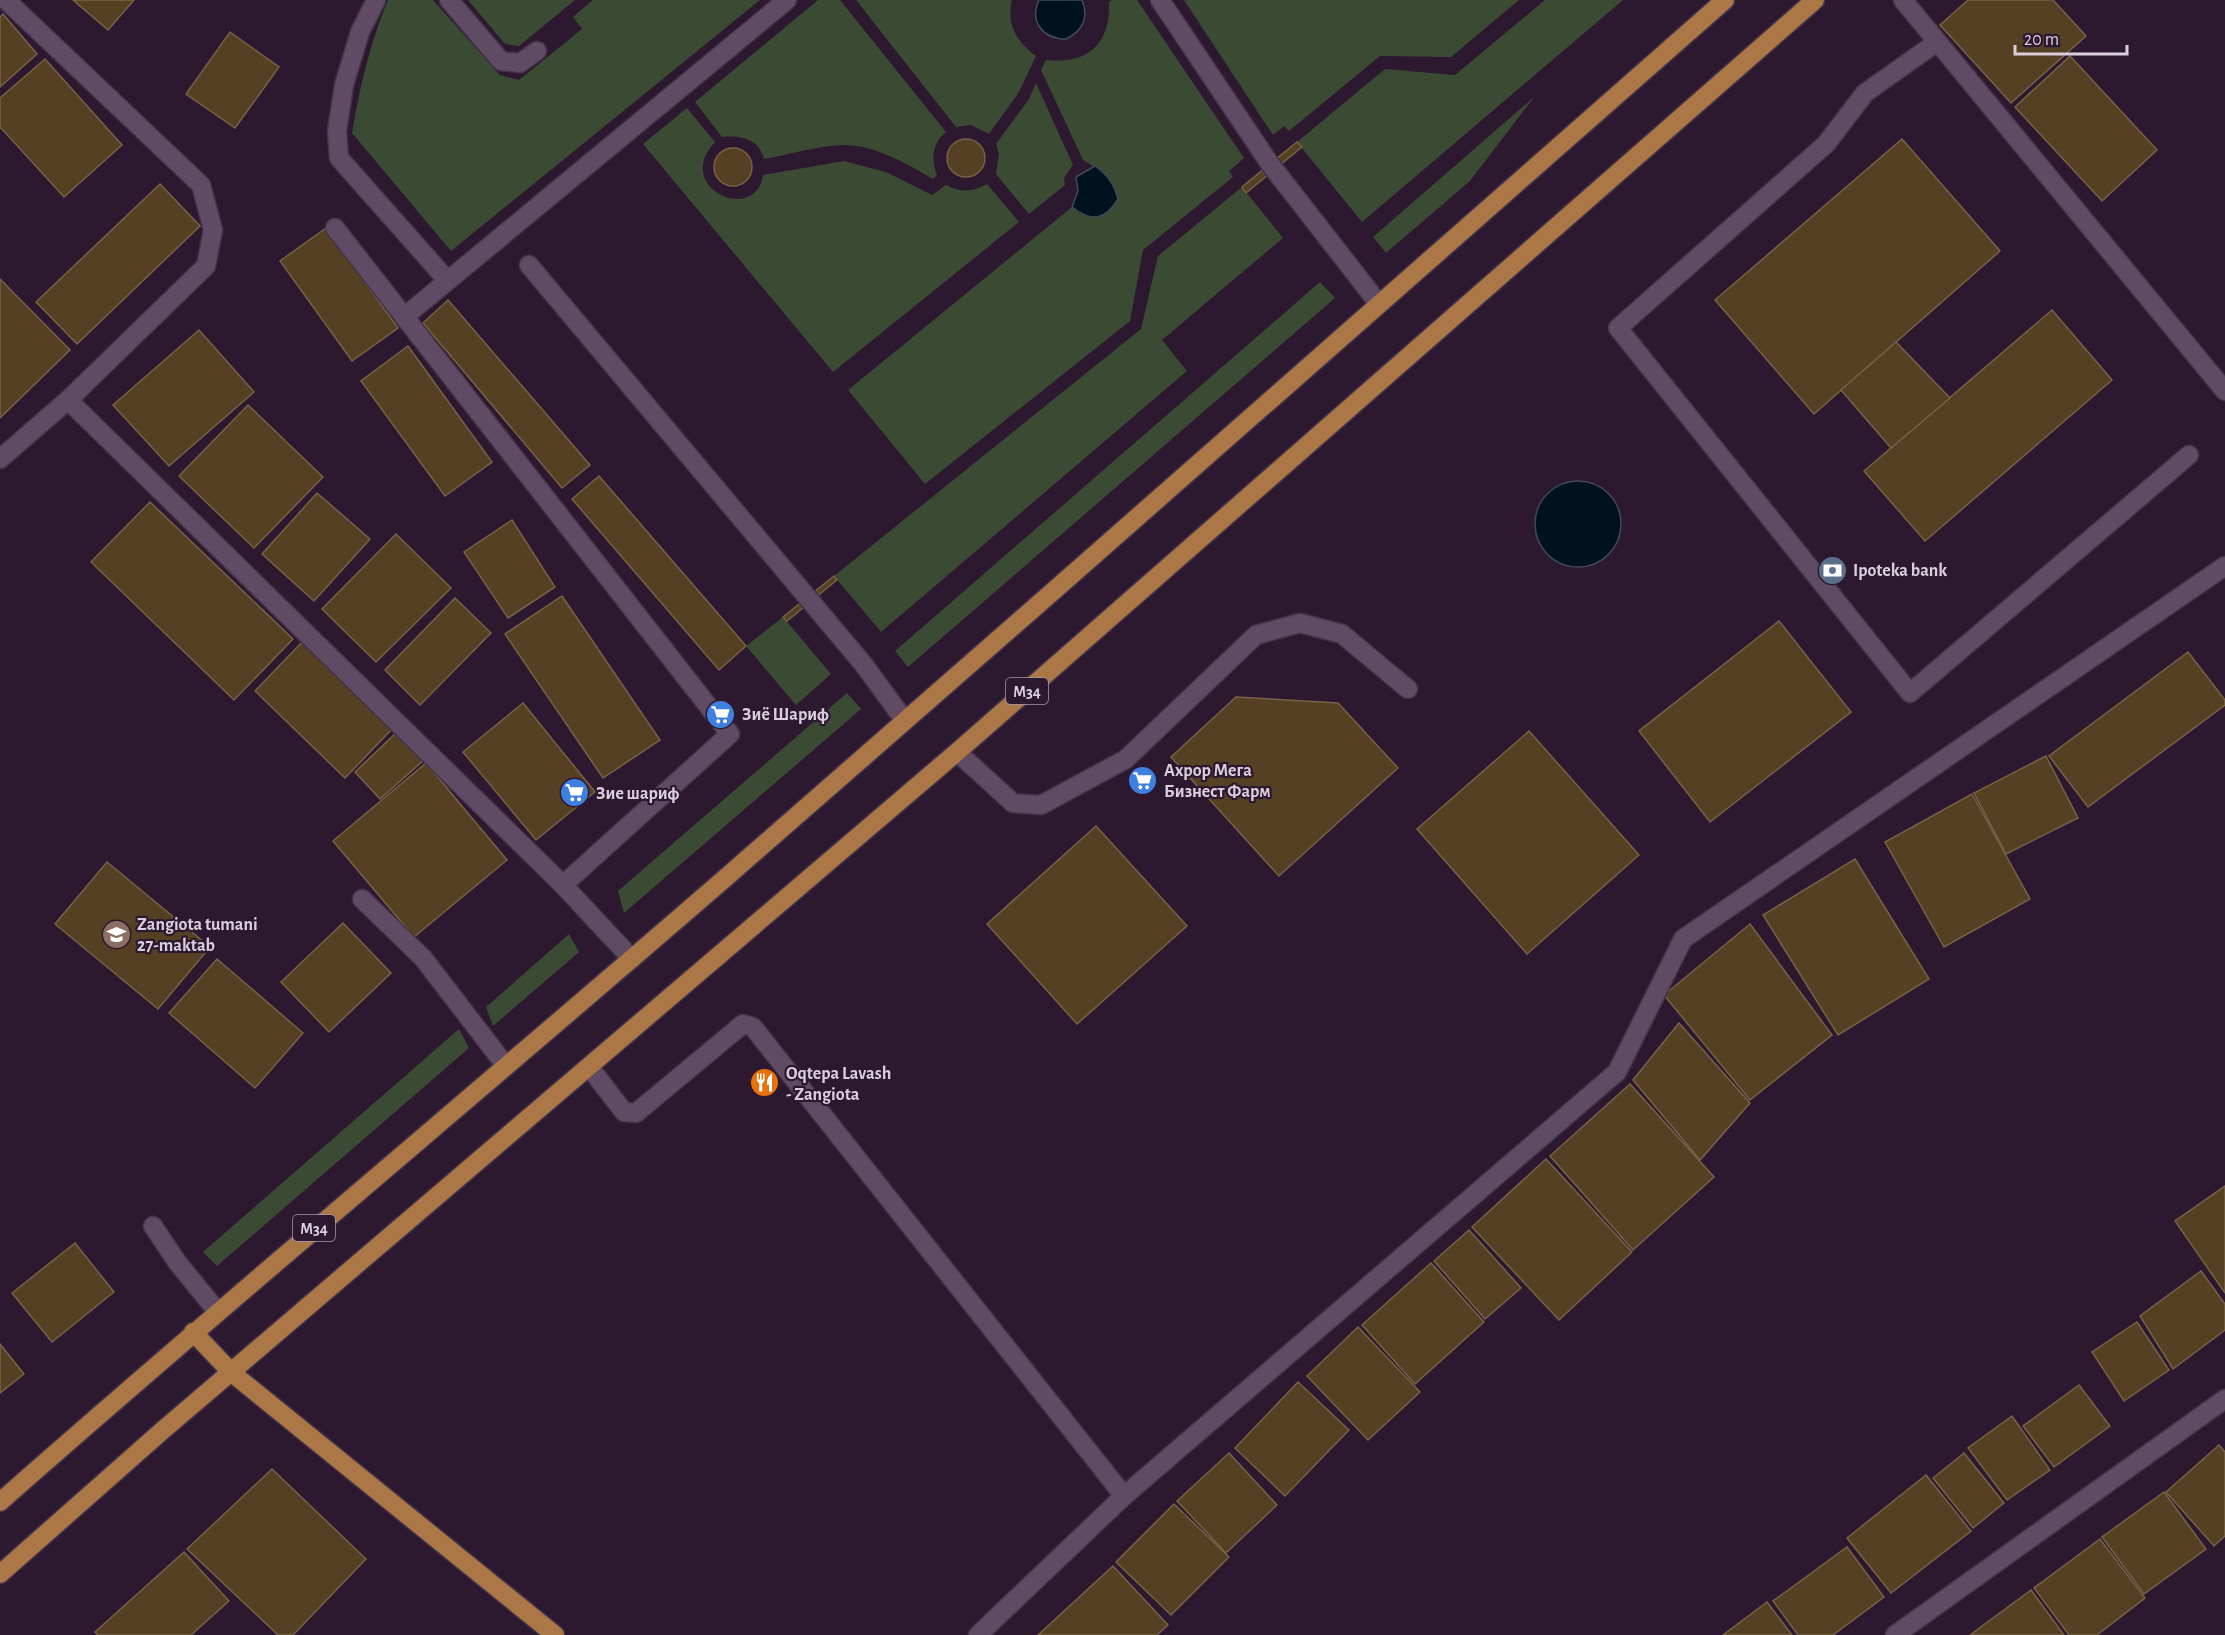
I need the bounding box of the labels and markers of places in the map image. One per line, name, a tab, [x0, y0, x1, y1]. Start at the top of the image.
bank icon: Ipoteka bank	[1816, 554, 1848, 586]
place label: Ipoteka bank	[1853, 562, 1947, 580]
supermarket icon: Зиё Шариф	[705, 698, 737, 730]
place label: Зиё Шариф	[742, 706, 829, 724]
place label: Ахрор Мега Бизнест Фарм	[1164, 762, 1271, 801]
supermarket icon: Ахрор Мега Бизнест Фарм	[1127, 764, 1159, 796]
supermarket icon: Зие шариф	[559, 777, 591, 809]
place label: Зие шариф	[596, 785, 680, 803]
place label: Zangiota tumani 27-maktab	[137, 916, 258, 955]
school or university icon: Zangiota tumani 27-maktab	[100, 918, 132, 950]
place label: Oqtepa Lavash - Zangiota	[786, 1065, 891, 1104]
restaurant icon: Oqtepa Lavash - Zangiota	[749, 1067, 781, 1099]

